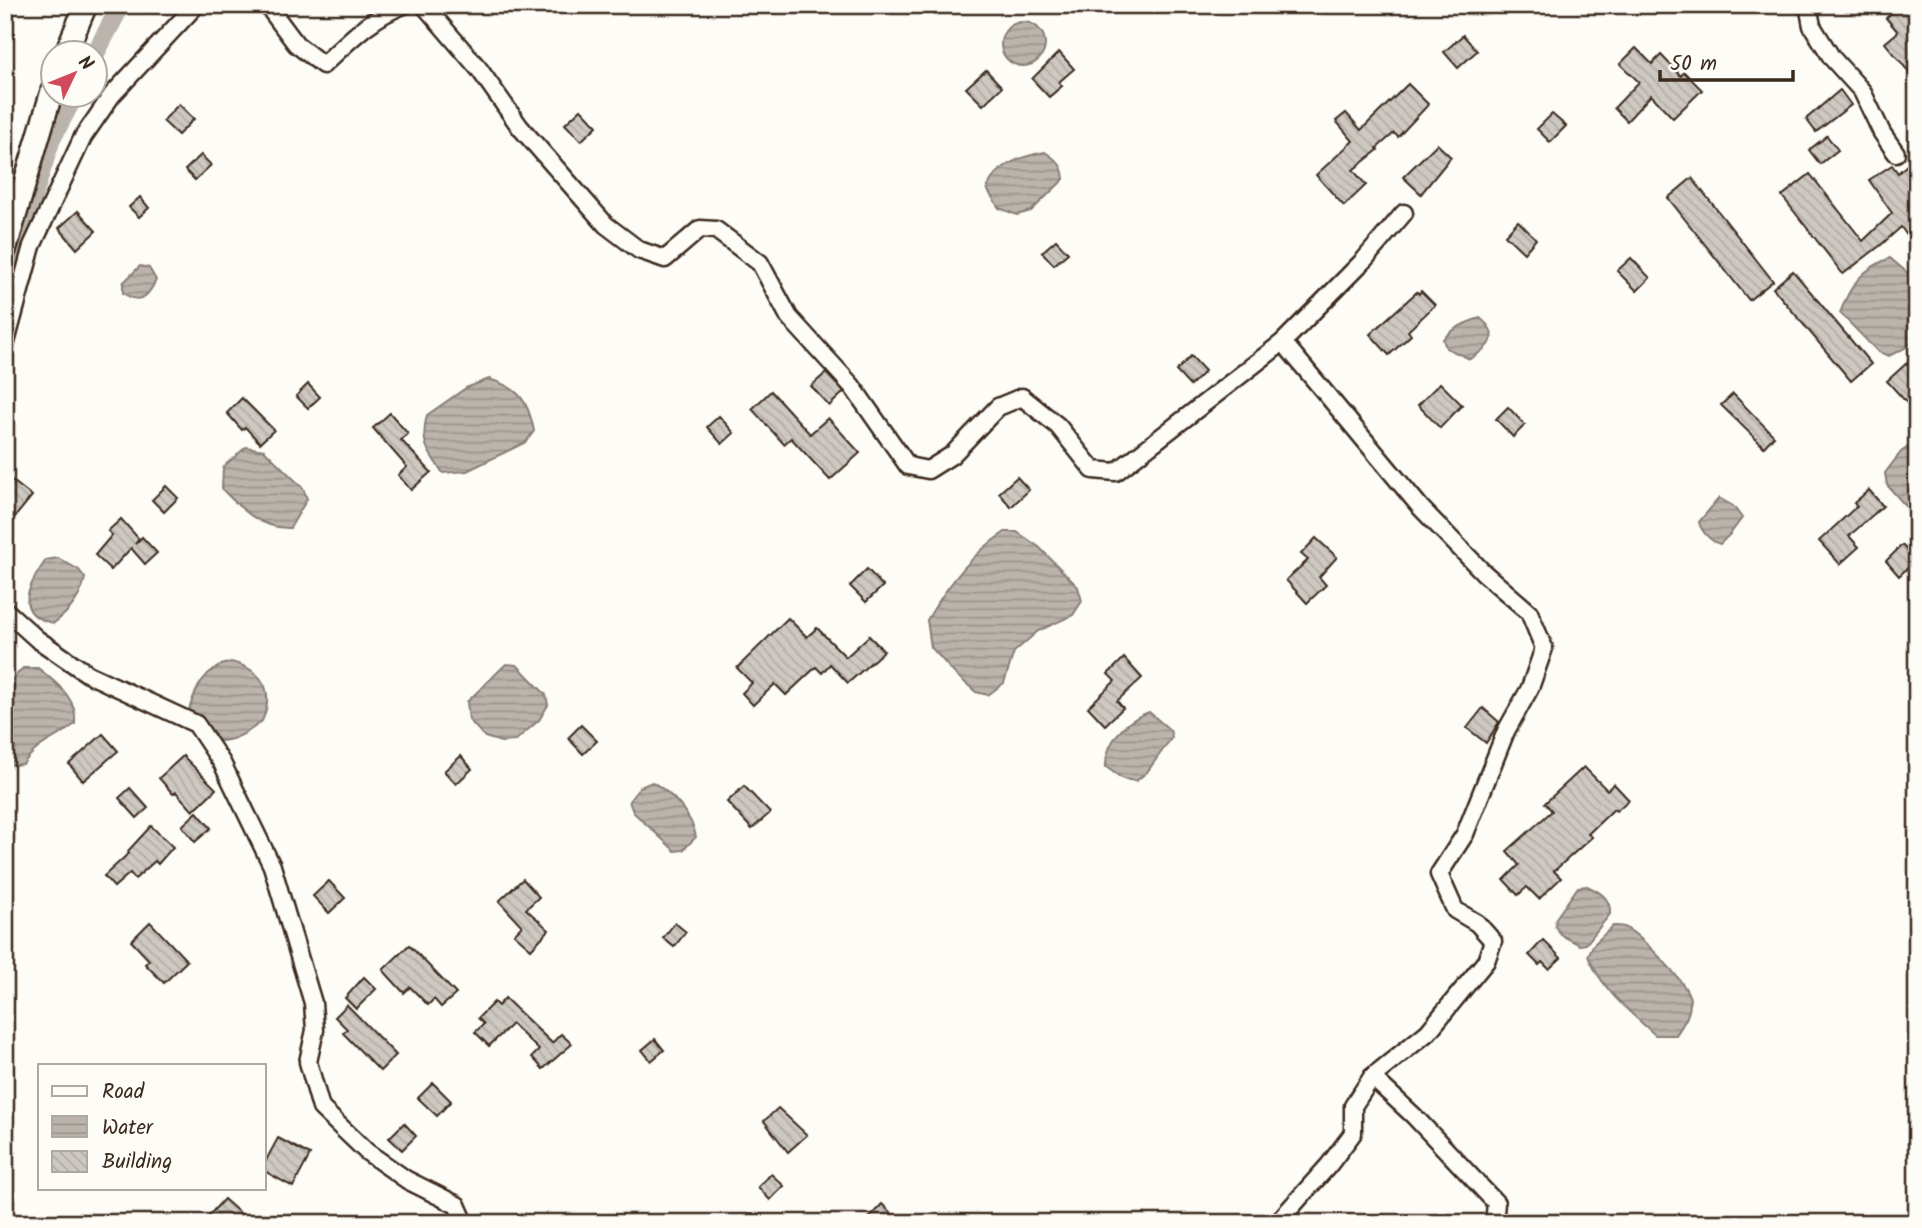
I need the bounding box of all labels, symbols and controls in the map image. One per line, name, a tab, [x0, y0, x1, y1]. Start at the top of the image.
north arrow	[38, 38, 108, 108]
scale bar	[1660, 38, 1792, 82]
text: 50 m	[1670, 48, 1717, 81]
text: N	[70, 49, 100, 78]
legend	[38, 1064, 266, 1190]
text: Road	[102, 1076, 145, 1109]
text: Water	[102, 1112, 154, 1145]
text: Building	[102, 1146, 172, 1179]

